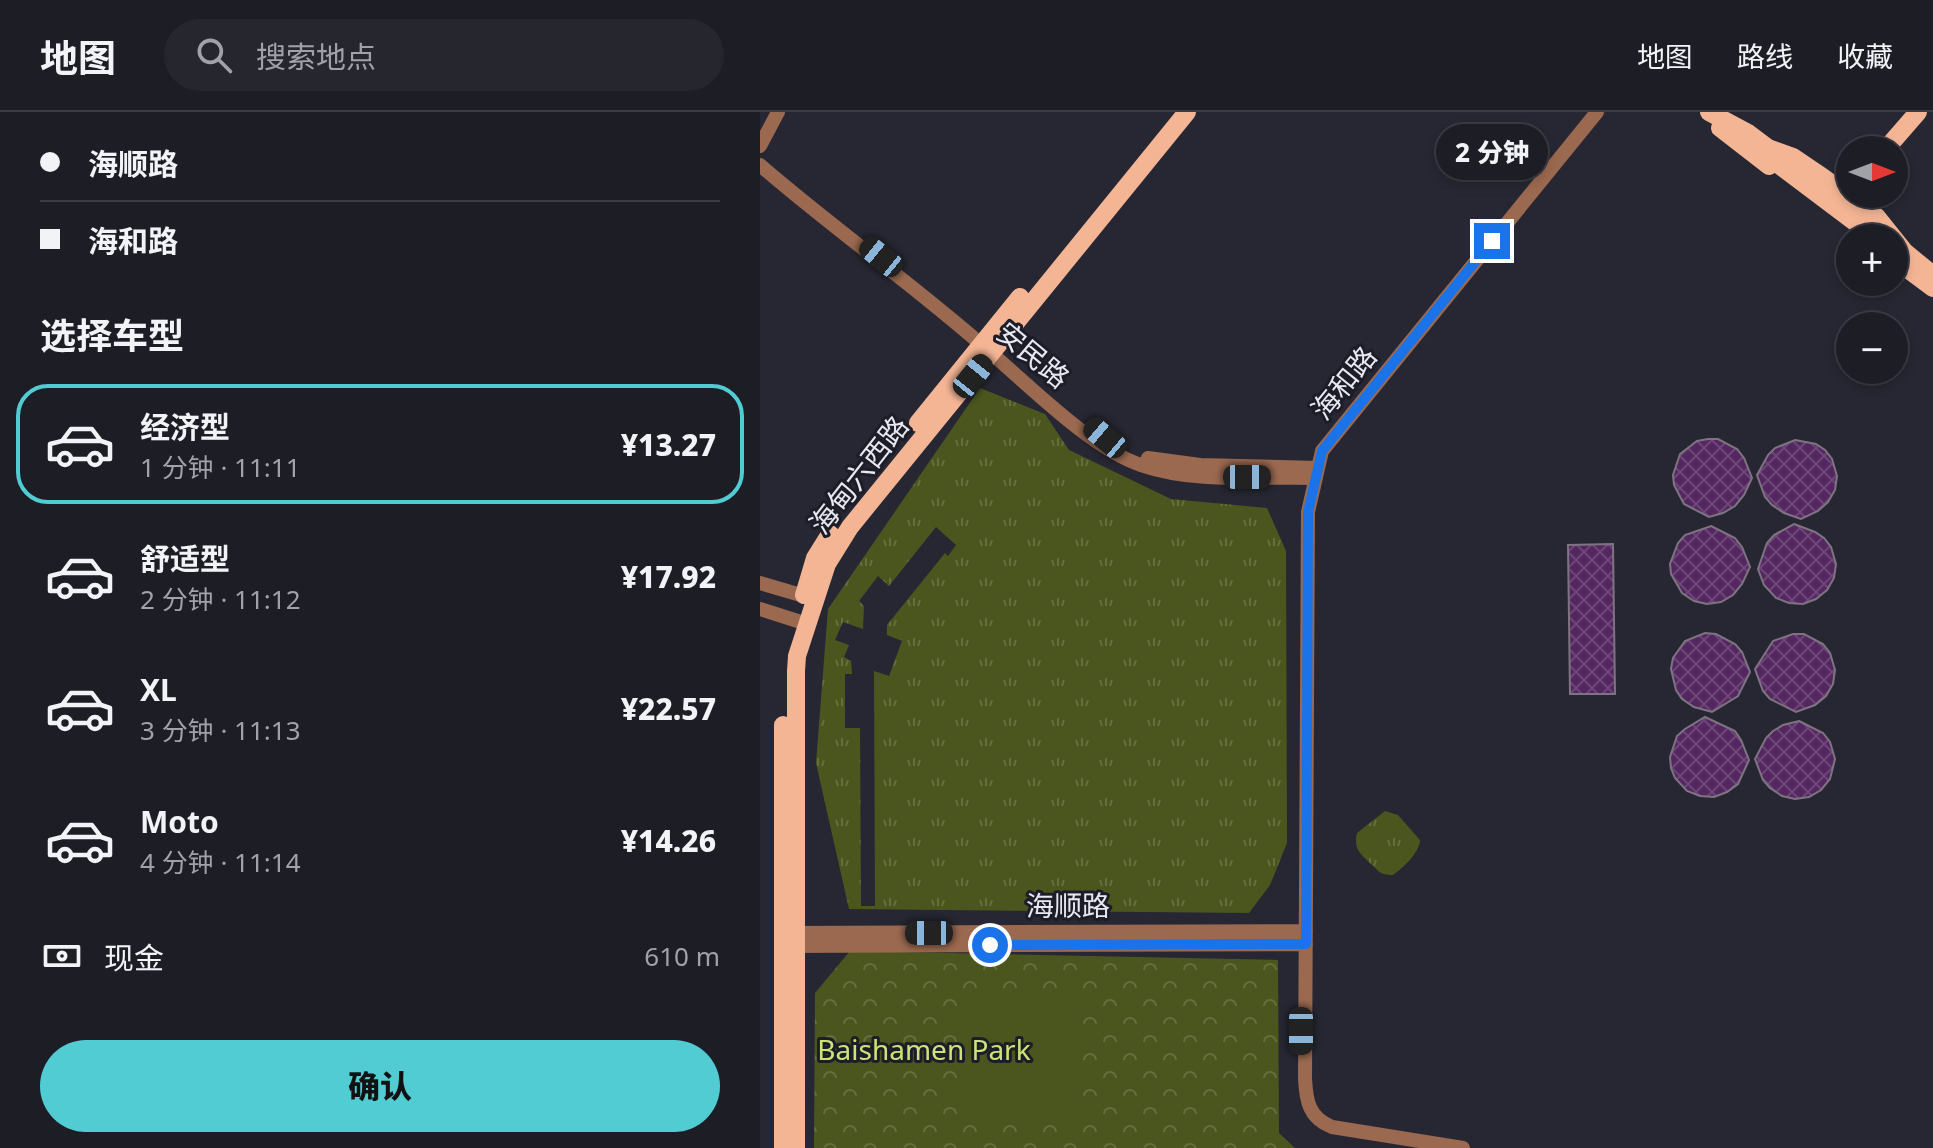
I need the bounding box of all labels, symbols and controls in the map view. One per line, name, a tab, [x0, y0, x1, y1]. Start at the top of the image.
search box	[164, 19, 724, 91]
text: 地图	[40, 31, 116, 83]
icon: search	[192, 33, 236, 77]
text: 搜索地点	[256, 36, 376, 77]
text: 地图	[1637, 37, 1693, 75]
text: 路线	[1737, 37, 1793, 75]
text: 收藏	[1837, 37, 1893, 75]
callout: 2 分钟	[1436, 125, 1548, 181]
text: 2 分钟	[1455, 134, 1529, 170]
north arrow	[1836, 136, 1908, 208]
map controls	[1836, 136, 1908, 384]
text: 海顺路	[88, 143, 178, 184]
text: 海和路	[88, 220, 178, 261]
route end	[1474, 223, 1510, 259]
button: +	[1836, 224, 1908, 296]
car	[855, 233, 907, 281]
text: 选择车型	[40, 311, 184, 360]
button: −	[1836, 312, 1908, 384]
street label: 安民路	[989, 313, 1078, 396]
street label: 海和路	[1302, 338, 1384, 427]
car	[949, 350, 997, 402]
text: 经济型	[140, 406, 230, 447]
icon: car	[44, 408, 116, 480]
street label: 海甸六西路	[800, 408, 916, 541]
car	[1079, 413, 1131, 463]
text: ¥13.27	[621, 424, 716, 465]
text: 1 分钟 · 11:11	[140, 449, 301, 485]
car	[1223, 465, 1271, 489]
text: 舒适型	[140, 538, 230, 579]
icon: car	[44, 540, 116, 612]
text: ¥17.92	[621, 556, 716, 597]
text: 2 分钟 · 11:12	[140, 581, 301, 617]
text: XL	[140, 669, 177, 710]
icon: car	[44, 672, 116, 744]
text: ¥22.57	[621, 688, 716, 729]
text: 3 分钟 · 11:13	[140, 712, 301, 748]
text: Moto	[140, 801, 219, 842]
icon: car	[44, 804, 116, 876]
text: ¥14.26	[621, 820, 716, 861]
text: 4 分钟 · 11:14	[140, 844, 301, 880]
street label: 海顺路	[1026, 886, 1110, 924]
car	[905, 921, 953, 945]
route start	[972, 927, 1008, 963]
icon: cash	[40, 934, 84, 978]
text: 现金	[104, 937, 164, 978]
text: 610 m	[644, 938, 720, 974]
car	[1289, 1007, 1313, 1055]
park label: Baishamen Park	[817, 1030, 1031, 1068]
button: 确认	[40, 1040, 720, 1132]

